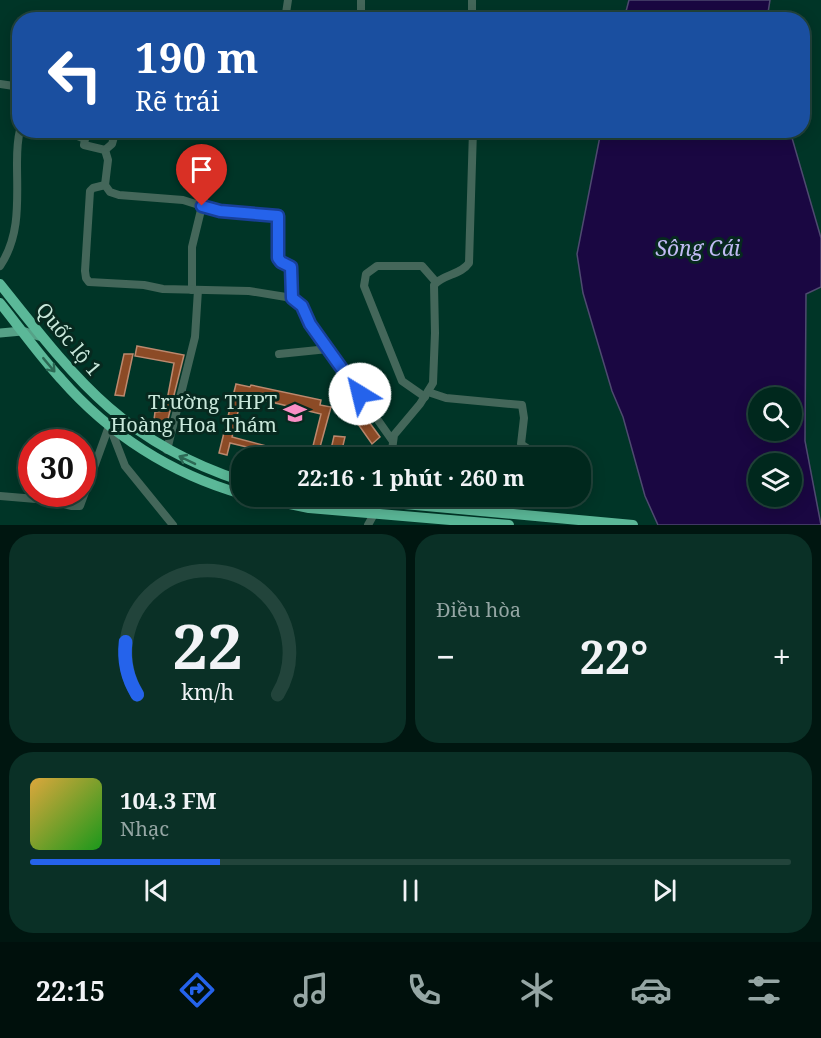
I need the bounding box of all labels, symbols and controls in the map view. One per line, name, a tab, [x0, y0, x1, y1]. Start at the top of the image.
text: 190 m	[135, 28, 259, 85]
icon: left	[36, 36, 114, 114]
text: Rẽ trái	[135, 82, 220, 119]
pin	[176, 144, 227, 206]
icon: arrive	[185, 153, 218, 186]
water label: Sông Cái	[656, 234, 741, 262]
street label: Quốc lộ 1	[30, 297, 108, 381]
one-way arrow	[42, 357, 56, 372]
position arrow	[328, 362, 392, 426]
map controls	[748, 387, 802, 507]
button: search	[748, 387, 802, 441]
place label: Trường THPT Hoàng Hoa Thám	[111, 388, 277, 438]
school or university icon: Trường THPT Hoàng Hoa Thám	[282, 400, 308, 426]
speed limit sign: 30	[18, 429, 96, 507]
button: layers	[748, 453, 802, 507]
one-way arrow	[179, 454, 197, 466]
text: 22:16 · 1 phút · 260 m	[297, 462, 525, 492]
text: Điều hòa	[436, 596, 521, 623]
text: 22	[172, 602, 243, 687]
text: 22°	[579, 626, 648, 687]
text: −	[436, 634, 455, 679]
text: +	[773, 634, 791, 679]
text: km/h	[181, 678, 234, 707]
text: 104.3 FM	[120, 785, 217, 815]
text: Nhạc	[120, 815, 169, 842]
icon: previous	[140, 874, 173, 907]
icon: pause	[394, 874, 427, 907]
icon: next	[648, 874, 681, 907]
icon: directions	[176, 969, 218, 1011]
icon: music	[290, 969, 332, 1011]
icon: phone	[403, 969, 445, 1011]
icon: climate	[516, 969, 558, 1011]
icon: car	[630, 969, 672, 1011]
icon: filters	[743, 969, 785, 1011]
text: 22:15	[36, 972, 105, 1009]

